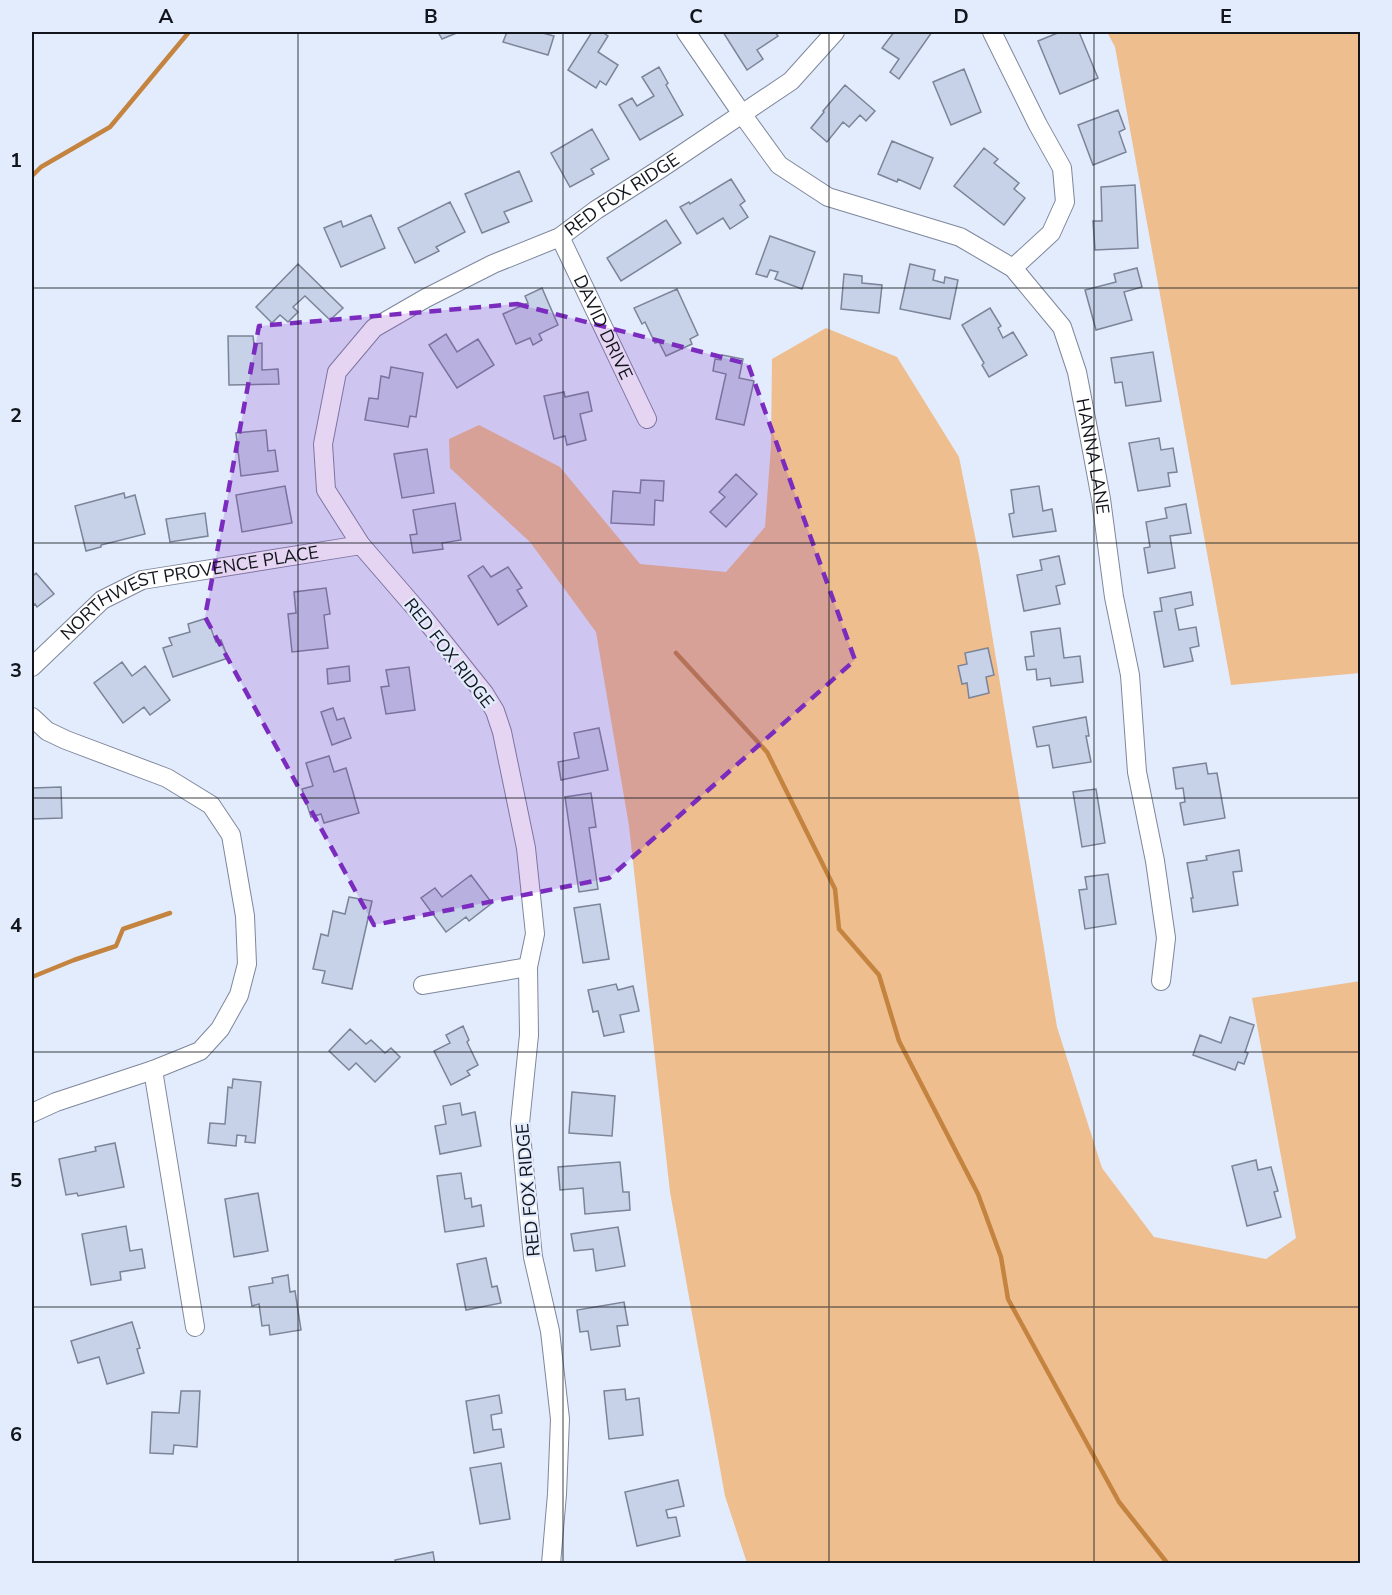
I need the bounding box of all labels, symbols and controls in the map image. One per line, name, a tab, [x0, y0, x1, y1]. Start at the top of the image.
text: A	[159, 3, 174, 30]
text: B	[424, 3, 438, 30]
text: C	[689, 3, 703, 30]
text: D	[953, 3, 969, 30]
text: E	[1220, 3, 1232, 30]
text: 1	[10, 147, 22, 174]
street label: RED FOX RIDGE	[560, 147, 684, 242]
street label: DAVID DRIVE	[568, 271, 638, 383]
street label: HANNA LANE	[1070, 396, 1115, 516]
text: 2	[10, 402, 22, 429]
street label: NORTHWEST PROVENCE PLACE	[55, 540, 320, 645]
street label: RED FOX RIDGE	[399, 593, 499, 713]
text: 3	[10, 657, 22, 684]
text: 4	[10, 912, 22, 939]
street label: RED FOX RIDGE	[510, 1123, 546, 1257]
text: 5	[10, 1167, 22, 1194]
text: 6	[10, 1421, 22, 1448]

